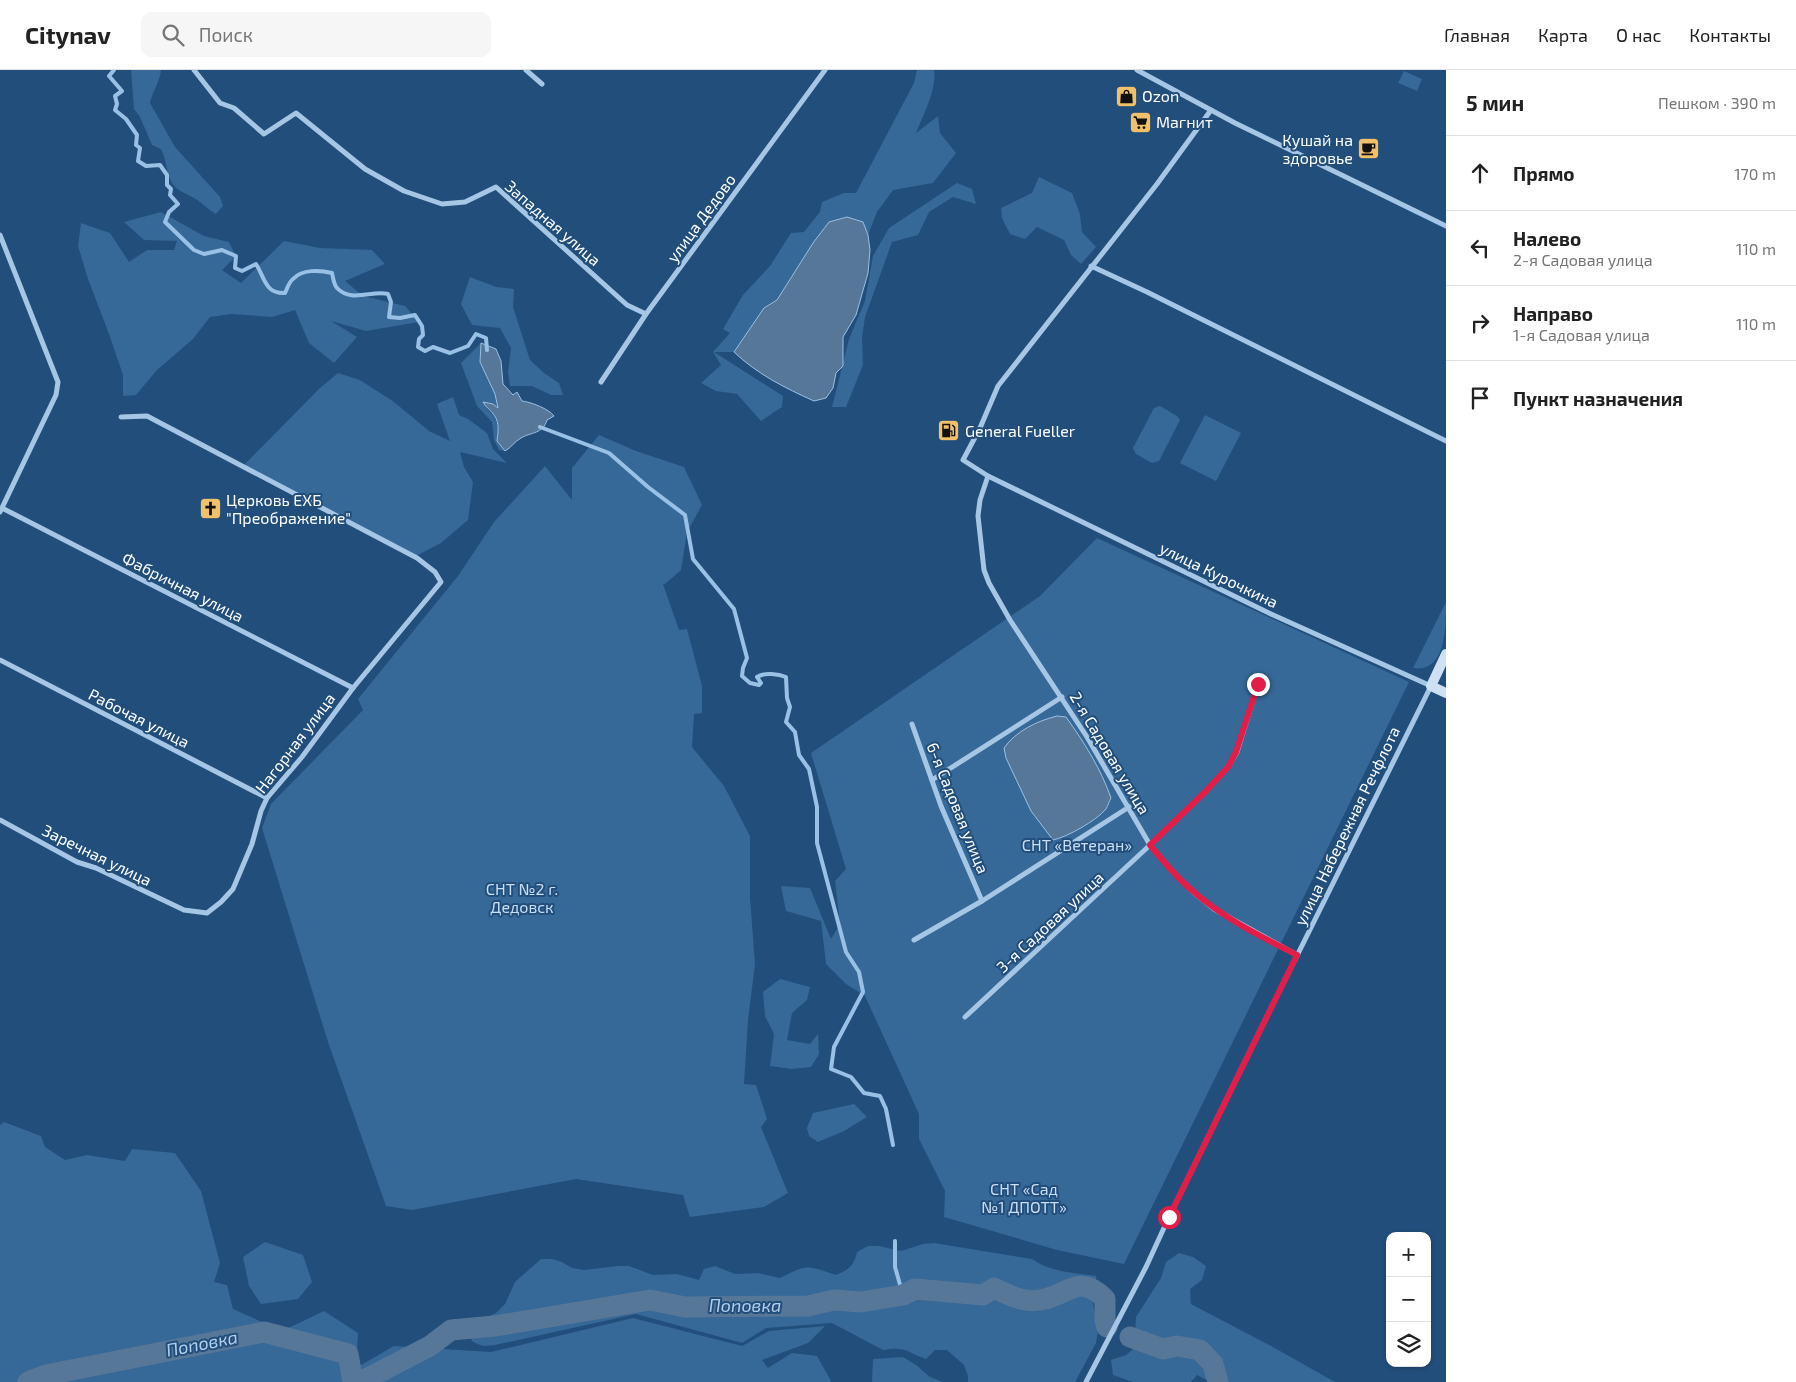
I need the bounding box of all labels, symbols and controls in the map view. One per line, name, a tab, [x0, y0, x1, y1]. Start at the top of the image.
search box	[141, 12, 491, 57]
text: Citynav	[25, 20, 111, 49]
icon: search	[159, 21, 187, 49]
text: Поиск	[199, 23, 253, 46]
text: Главная	[1444, 24, 1510, 46]
text: Карта	[1538, 24, 1588, 46]
text: О нас	[1616, 24, 1661, 46]
text: Контакты	[1689, 24, 1771, 46]
shop icon: Ozon	[1114, 84, 1138, 108]
place label: Ozon	[1142, 86, 1179, 105]
text: 5 мин	[1466, 90, 1524, 115]
text: Пешком · 390 m	[1658, 93, 1776, 112]
supermarket icon: Магнит	[1128, 110, 1152, 134]
place label: Магнит	[1156, 112, 1213, 131]
place label: Кушай на здоровье	[1282, 130, 1353, 167]
cafe icon: Кушай на здоровье	[1357, 137, 1381, 161]
icon: ahead	[1466, 159, 1494, 187]
text: Прямо	[1513, 162, 1575, 185]
text: 170 m	[1734, 164, 1776, 183]
street label: улица Дедово	[662, 170, 740, 266]
street label: Западная улица	[501, 176, 605, 270]
text: Налево	[1513, 227, 1581, 250]
icon: left	[1466, 234, 1494, 262]
text: 110 m	[1736, 239, 1776, 258]
text: 2-я Садовая улица	[1513, 250, 1653, 269]
text: Направо	[1513, 302, 1593, 325]
icon: right	[1466, 309, 1494, 337]
text: 110 m	[1736, 314, 1776, 333]
text: 1-я Садовая улица	[1513, 325, 1650, 344]
icon: arrive	[1466, 384, 1494, 412]
text: Пункт назначения	[1513, 387, 1683, 410]
fuel station icon: General Fueller	[937, 419, 961, 443]
place label: General Fueller	[965, 421, 1076, 440]
place label: Церковь ЕХБ "Преображение"	[226, 490, 351, 527]
church icon: Церковь ЕХБ "Преображение"	[198, 497, 222, 521]
street label: улица Курочкина	[1157, 538, 1281, 612]
street label: Фабричная улица	[119, 548, 247, 626]
route end	[1247, 673, 1270, 696]
street label: Рабочая улица	[85, 684, 193, 752]
street label: 2-я Садовая улица	[1066, 688, 1154, 818]
street label: Нагорная улица	[251, 689, 339, 797]
street label: улица Набережная Речфлота	[1290, 723, 1404, 929]
street label: 6-я Садовая улица	[923, 740, 993, 876]
street label: Заречная улица	[39, 820, 155, 890]
park label: СНТ «Ветеран»	[1022, 835, 1132, 854]
street label: 3-я Садовая улица	[992, 867, 1108, 977]
park label: СНТ №2 г. Дедовск	[486, 879, 558, 916]
park label: СНТ «Сад №1 ДПОТТ»	[981, 1179, 1067, 1216]
route start	[1158, 1206, 1181, 1229]
map controls	[1386, 1232, 1431, 1367]
button: +	[1386, 1232, 1431, 1277]
button: −	[1386, 1277, 1431, 1322]
water label: Поповка	[709, 1294, 781, 1316]
button: layers	[1386, 1322, 1431, 1367]
water label: Поповка	[164, 1325, 240, 1361]

